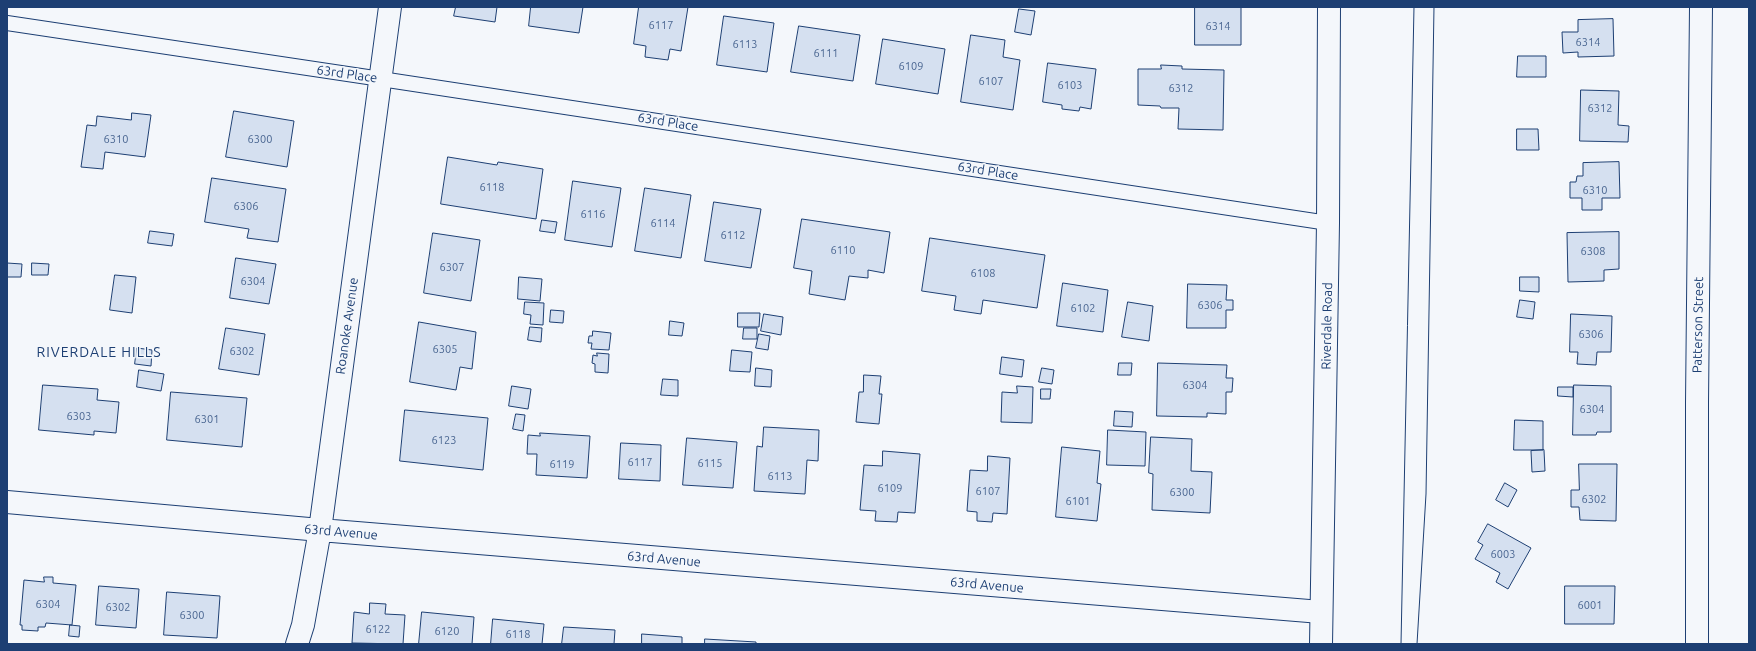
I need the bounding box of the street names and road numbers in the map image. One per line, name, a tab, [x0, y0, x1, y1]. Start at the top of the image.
street label: 63rd Place	[316, 62, 378, 86]
street label: 63rd Place	[637, 110, 699, 134]
street label: 63rd Place	[957, 159, 1019, 183]
street label: Roanoke Avenue	[332, 277, 362, 375]
street label: Patterson Street	[1689, 277, 1707, 373]
street label: Riverdale Road	[1318, 282, 1336, 370]
street label: 63rd Avenue	[303, 521, 379, 543]
street label: 63rd Avenue	[626, 548, 702, 570]
street label: 63rd Avenue	[949, 574, 1025, 596]

